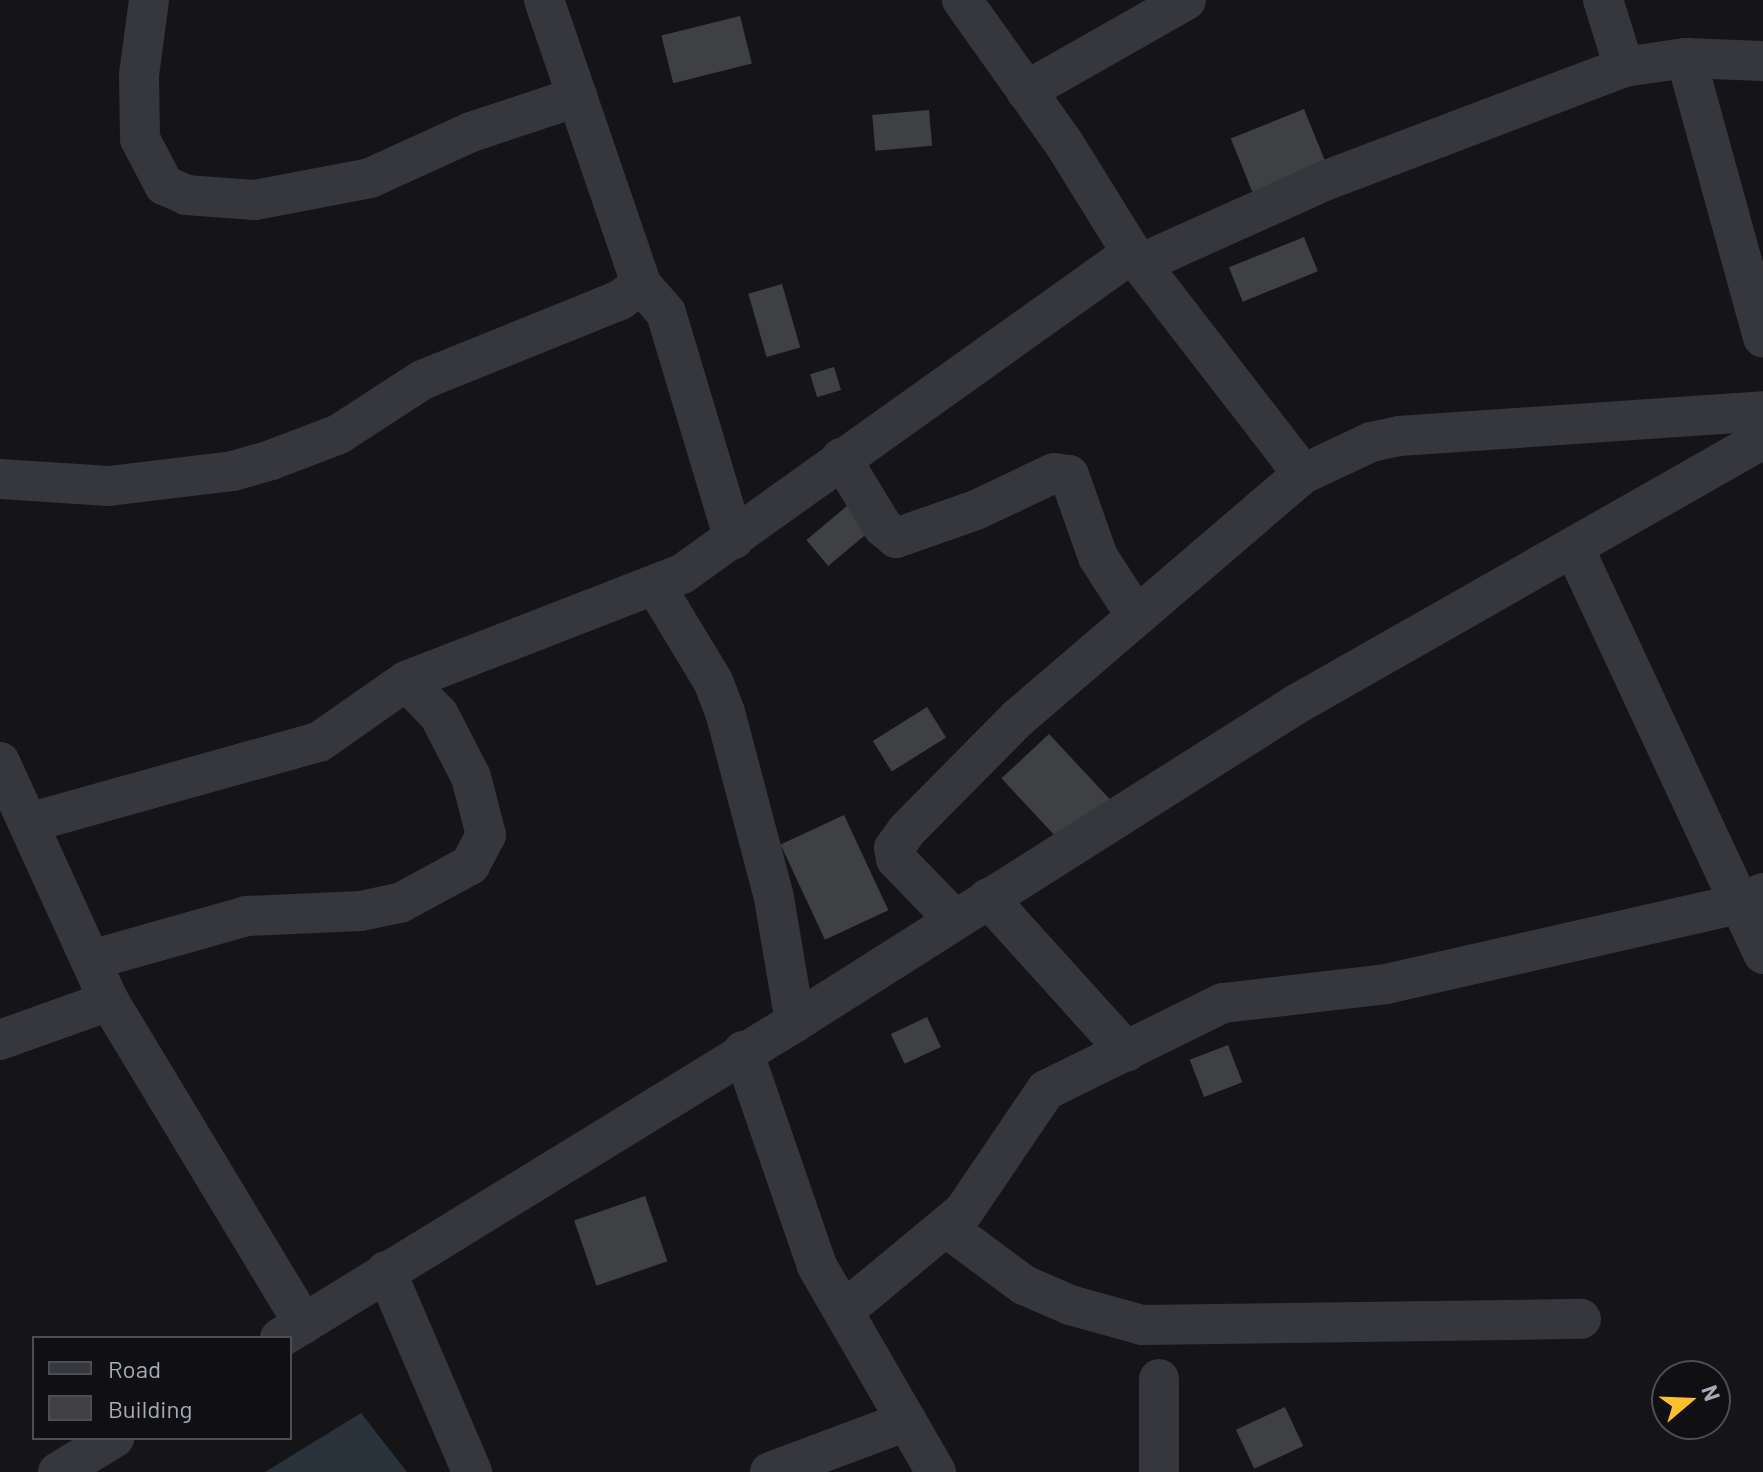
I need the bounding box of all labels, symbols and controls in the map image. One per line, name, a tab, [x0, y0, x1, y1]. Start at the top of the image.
legend	[32, 1336, 292, 1440]
text: Road	[108, 1354, 161, 1383]
north arrow	[1651, 1360, 1731, 1440]
text: N	[1697, 1382, 1726, 1404]
text: Building	[108, 1394, 192, 1423]

